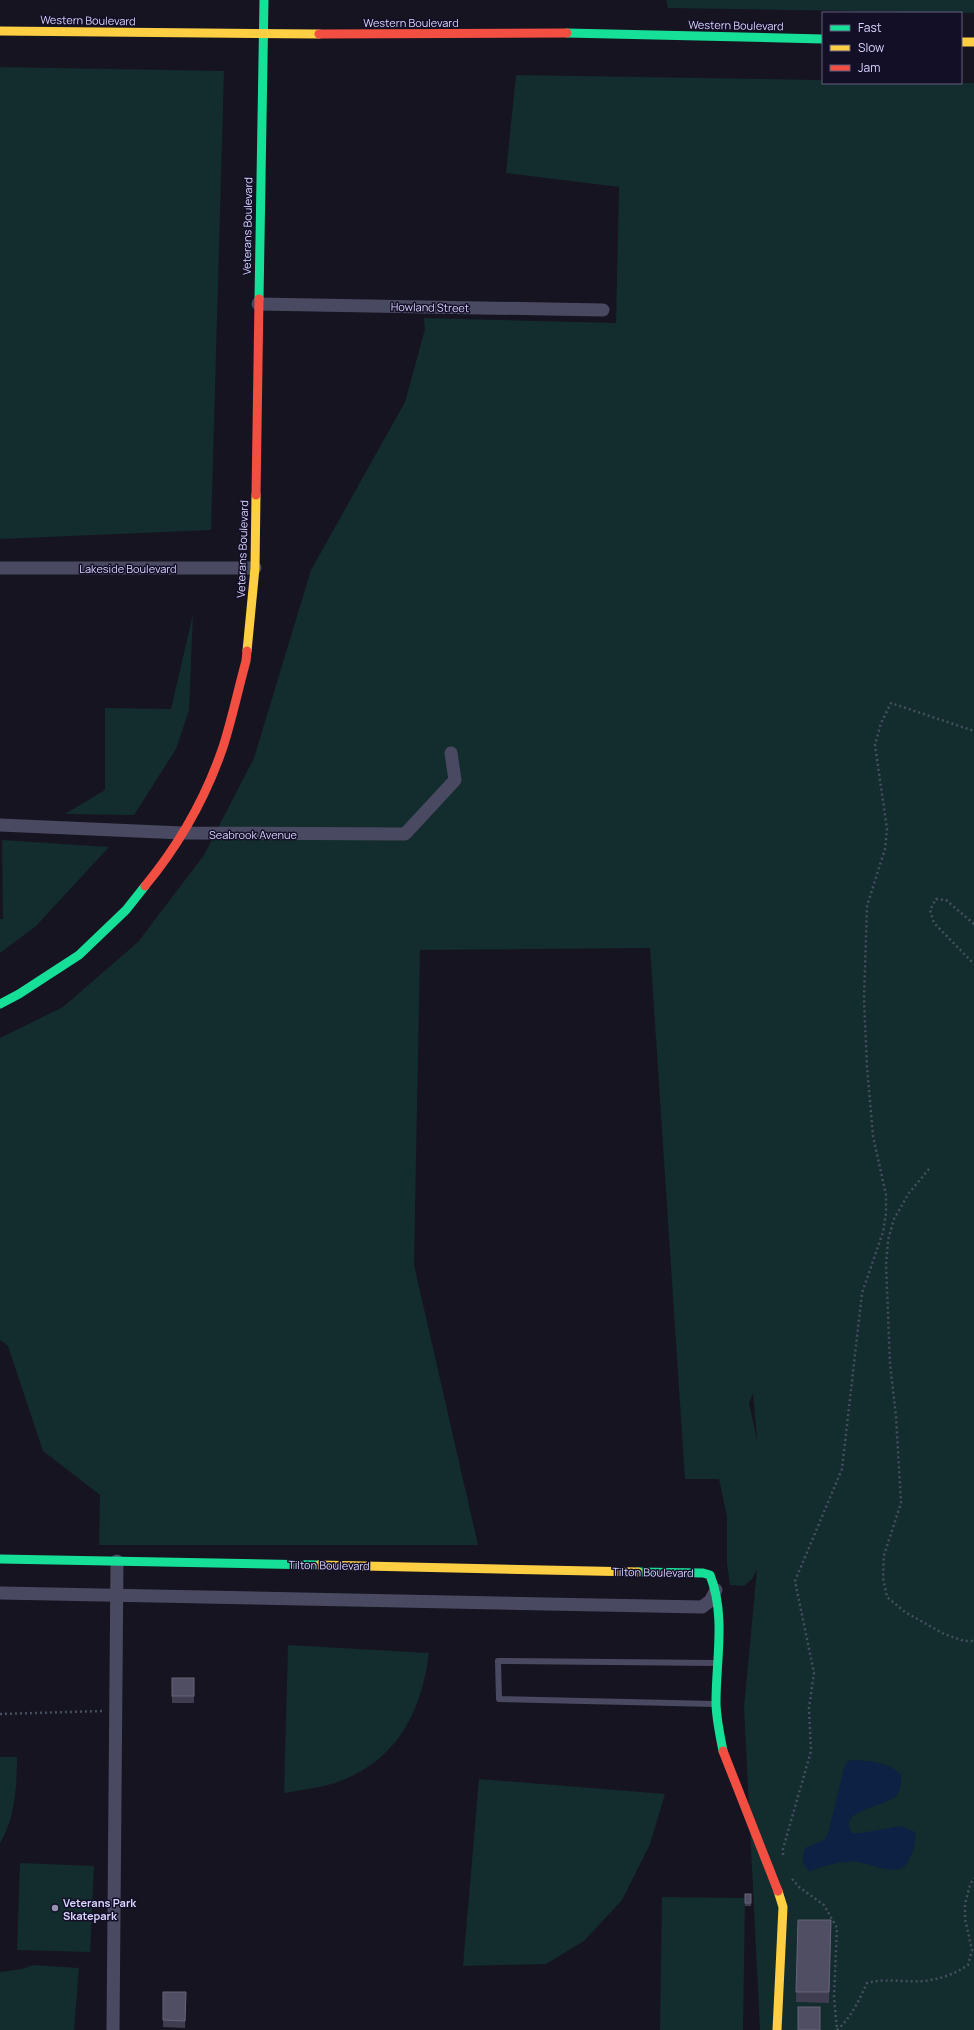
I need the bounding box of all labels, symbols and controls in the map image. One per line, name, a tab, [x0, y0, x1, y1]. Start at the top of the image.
street label: Western Boulevard	[40, 12, 136, 28]
legend	[822, 12, 962, 84]
street label: Western Boulevard	[363, 15, 459, 30]
street label: Western Boulevard	[688, 17, 784, 33]
text: Fast	[858, 19, 882, 36]
text: Slow	[858, 39, 884, 56]
text: Jam	[858, 59, 880, 76]
street label: Veterans Boulevard	[239, 177, 255, 275]
street label: Howland Street	[391, 299, 469, 315]
street label: Veterans Boulevard	[233, 500, 251, 598]
street label: Lakeside Boulevard	[79, 561, 177, 576]
street label: Seabrook Avenue	[209, 827, 298, 842]
street label: Tilton Boulevard	[288, 1557, 370, 1573]
street label: Tilton Boulevard	[612, 1564, 694, 1580]
place label: Veterans Park Skatepark	[63, 1895, 137, 1923]
marker: Veterans Park Skatepark	[50, 1903, 60, 1913]

